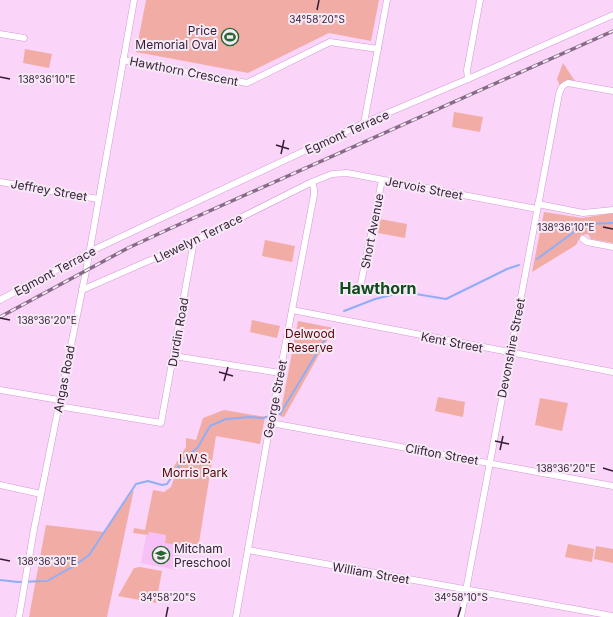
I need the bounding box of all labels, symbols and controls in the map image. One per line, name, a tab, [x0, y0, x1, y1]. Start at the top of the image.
text: 34°58'20"S	[289, 13, 345, 25]
place label: Price Memorial Oval	[135, 23, 217, 52]
sports icon: Price Memorial Oval	[220, 27, 240, 47]
street label: Hawthorn Crescent	[129, 53, 240, 89]
text: 138°36'10"E	[18, 73, 76, 85]
street label: Egmont Terrace	[303, 107, 391, 157]
street label: Jervois Street	[384, 173, 464, 203]
street label: Jeffrey Street	[10, 176, 88, 204]
street label: Short Avenue	[357, 192, 387, 270]
street label: Llewelyn Terrace	[151, 210, 245, 266]
text: 138°36'10"E	[537, 221, 595, 233]
street label: Egmont Terrace	[12, 243, 98, 299]
district label: Hawthorn	[339, 278, 417, 298]
street label: Durdin Road	[165, 296, 191, 368]
street label: Devonshire Street	[494, 297, 528, 399]
text: 138°36'20"E	[17, 314, 77, 326]
park label: Delwood Reserve	[285, 326, 335, 355]
street label: Kent Street	[420, 329, 484, 355]
street label: Angas Road	[50, 344, 78, 414]
street label: George Street	[260, 359, 290, 439]
street label: Clifton Street	[404, 440, 480, 468]
park label: I.W.S. Morris Park	[162, 451, 228, 480]
text: 138°36'20"E	[536, 462, 596, 474]
place label: Mitcham Preschool	[174, 541, 231, 570]
school or university icon: Mitcham Preschool	[151, 545, 171, 565]
text: 138°36'30"E	[17, 555, 77, 567]
street label: William Street	[331, 559, 411, 587]
text: 34°58'20"S	[140, 591, 196, 603]
text: 34°58'10"S	[434, 591, 488, 603]

